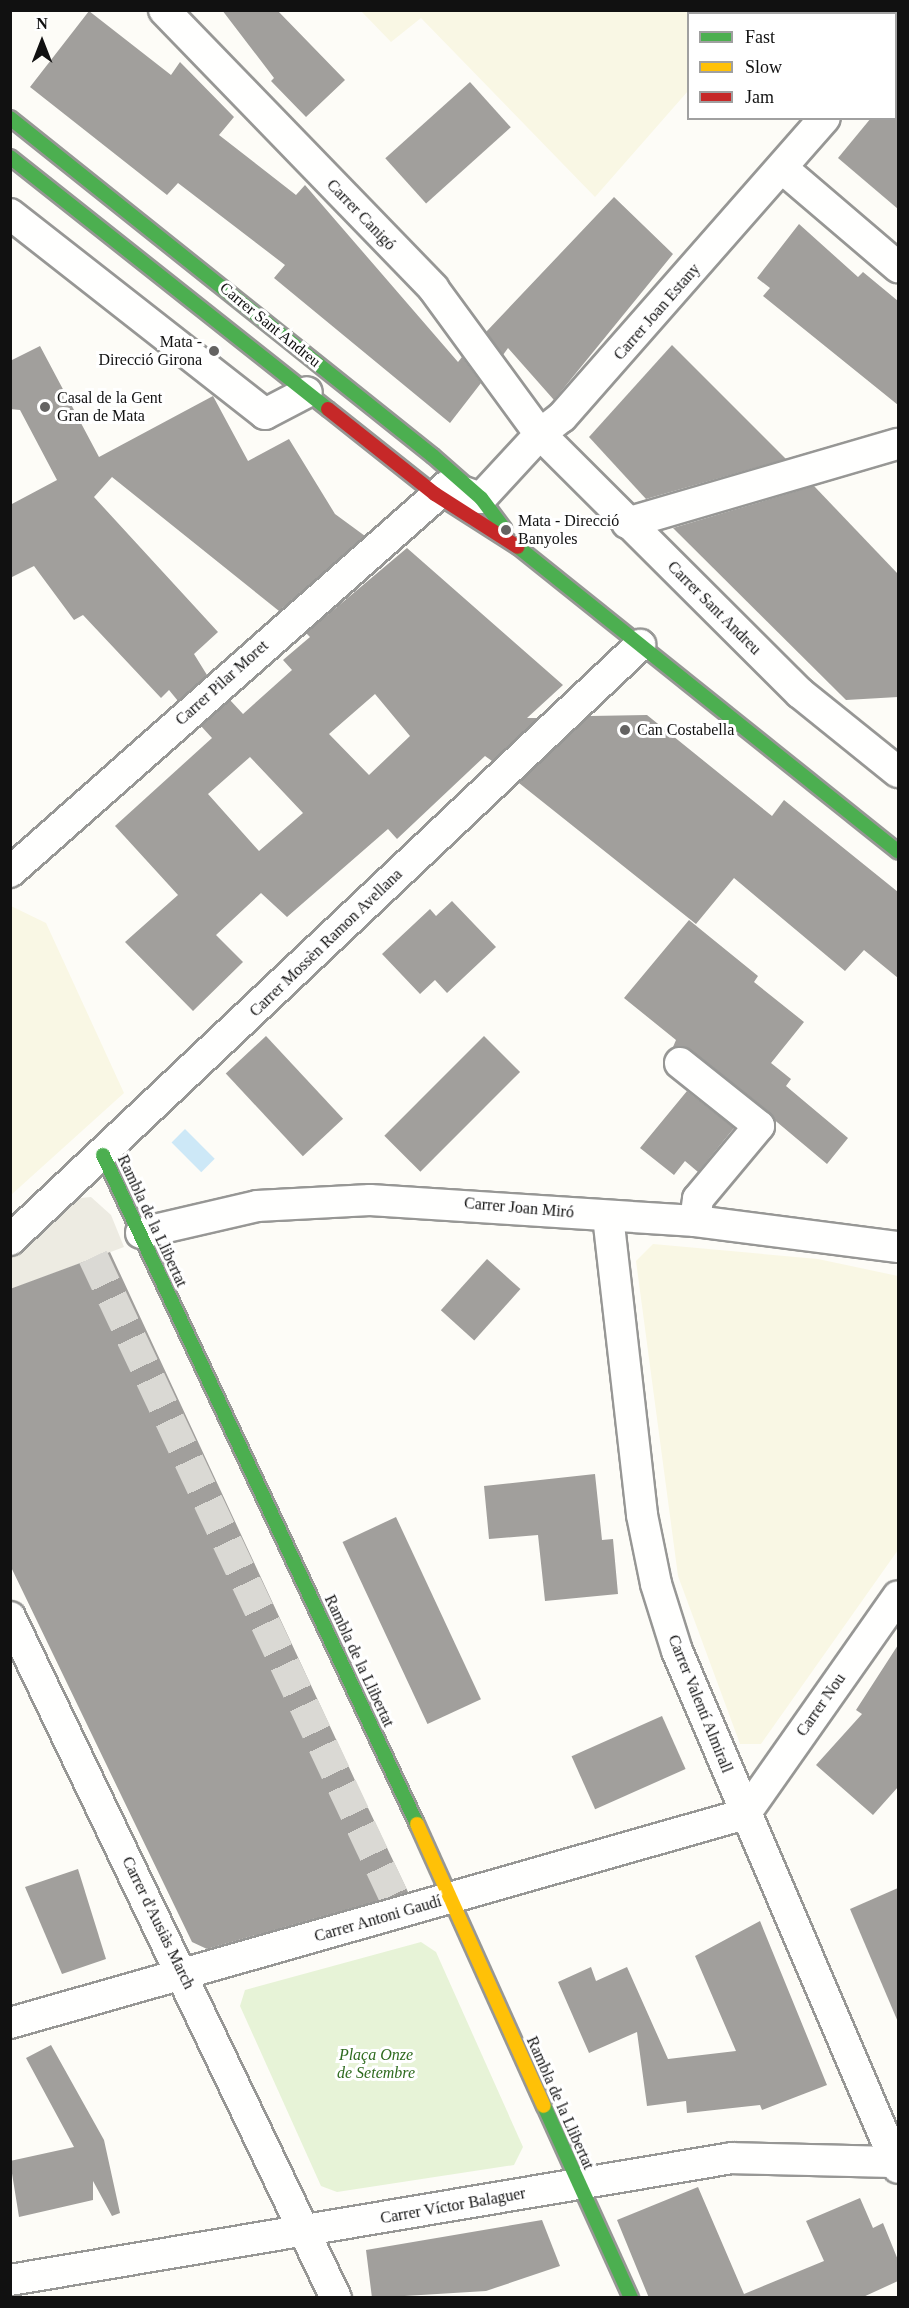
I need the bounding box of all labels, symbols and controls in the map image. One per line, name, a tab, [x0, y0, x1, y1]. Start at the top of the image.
north arrow	[12, 12, 72, 72]
legend	[687, 12, 897, 120]
text: N	[36, 15, 48, 32]
text: Fast	[745, 27, 775, 47]
text: Slow	[745, 57, 782, 77]
text: Jam	[745, 87, 774, 107]
street label: Carrer Canigó	[322, 176, 400, 254]
street label: Carrer Joan Estany	[610, 260, 704, 364]
street label: Carrer Sant Andreu	[215, 278, 325, 372]
place label: Mata - Direcció Girona	[98, 332, 202, 370]
marker: Mata - Direcció Girona	[207, 344, 221, 358]
place label: Casal de la Gent Gran de Mata	[57, 388, 162, 426]
marker: Casal de la Gent Gran de Mata	[38, 400, 52, 414]
place label: Mata - Direcció Banyoles	[518, 511, 619, 549]
marker: Mata - Direcció Banyoles	[499, 523, 513, 537]
street label: Carrer Sant Andreu	[663, 557, 765, 659]
street label: Carrer Pilar Moret	[172, 636, 272, 730]
place label: Can Costabella	[637, 720, 734, 740]
marker: Can Costabella	[618, 723, 632, 737]
street label: Carrer Mossèn Ramon Avellana	[245, 865, 407, 1021]
street label: Rambla de la Llibertat	[113, 1152, 191, 1290]
street label: Carrer Joan Miró	[463, 1194, 575, 1222]
street label: Rambla de la Llibertat	[320, 1592, 398, 1730]
street label: Carrer Valentí Almirall	[663, 1632, 737, 1776]
street label: Carrer Nou	[792, 1670, 850, 1740]
street label: Carrer d'Ausiàs March	[118, 1854, 198, 1992]
street label: Carrer Antoni Gaudí	[312, 1892, 444, 1946]
street label: Rambla de la Llibertat	[522, 2034, 598, 2172]
park label: Plaça Onze de Setembre	[337, 2045, 415, 2083]
street label: Carrer Víctor Balaguer	[379, 2184, 527, 2228]

